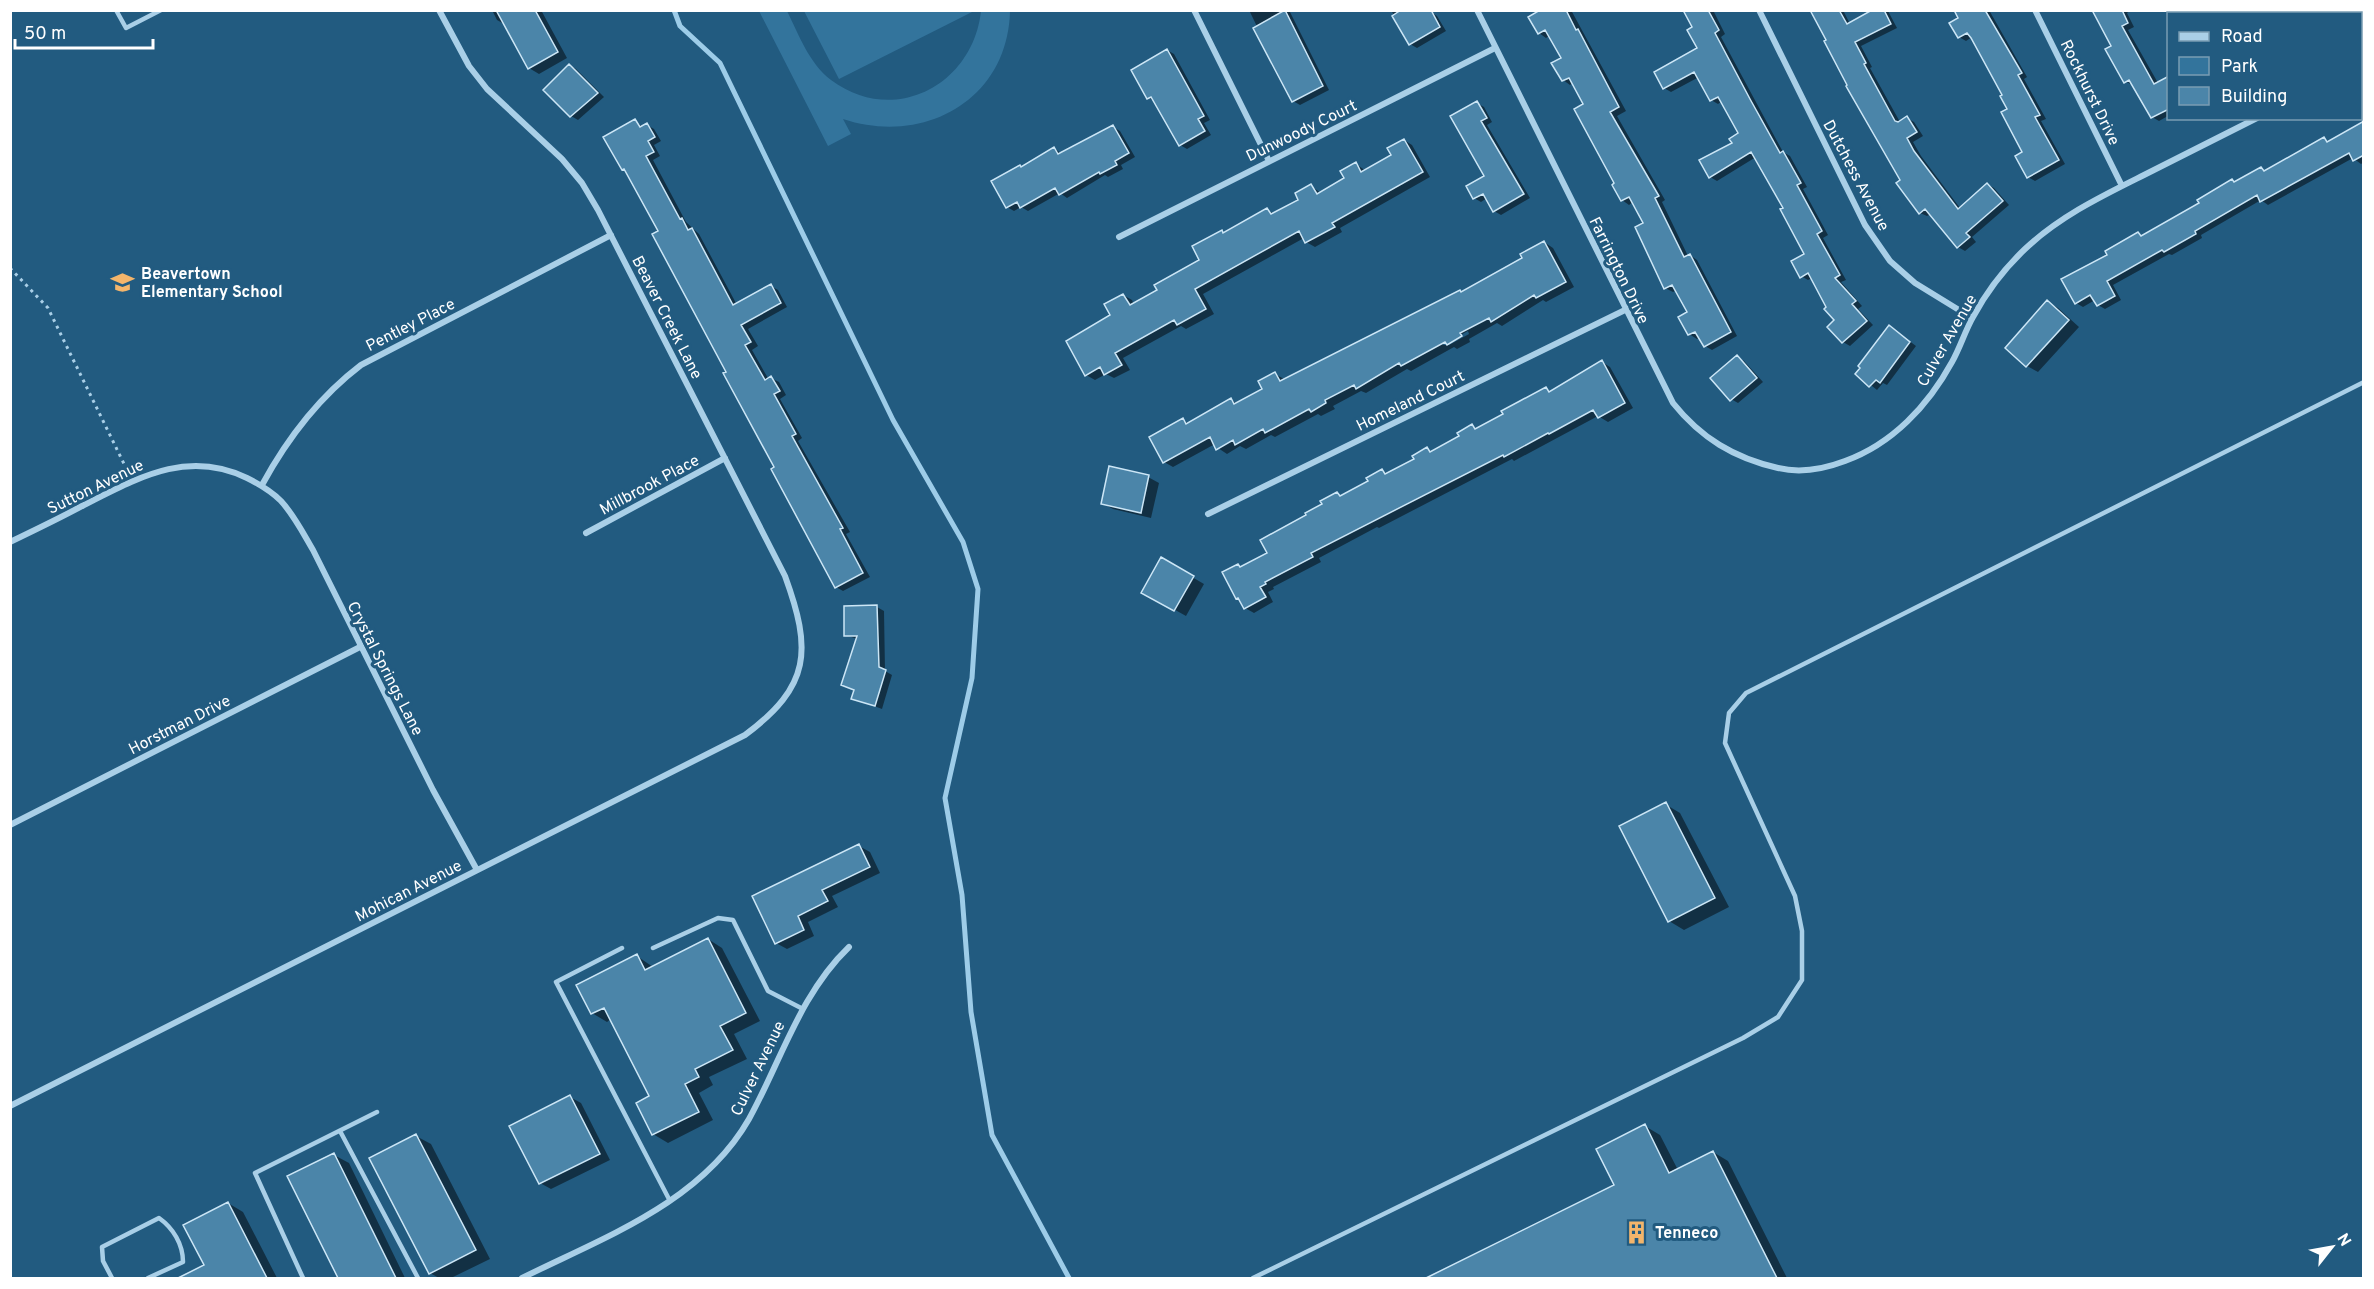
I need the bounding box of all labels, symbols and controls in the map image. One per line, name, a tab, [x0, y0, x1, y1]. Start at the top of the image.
scale bar	[15, 12, 153, 50]
legend	[2167, 12, 2362, 120]
text: 50 m	[24, 23, 66, 46]
text: Road	[2221, 26, 2263, 49]
street label: Rockhurst Drive	[2055, 37, 2123, 149]
text: Park	[2221, 56, 2258, 79]
text: Building	[2221, 86, 2287, 109]
street label: Dunwoody Court	[1243, 96, 1361, 167]
street label: Dutchess Avenue	[1818, 117, 1893, 235]
street label: Farrington Drive	[1584, 214, 1653, 328]
street label: Beaver Creek Lane	[626, 253, 706, 383]
place label: Beavertown Elementary School	[141, 265, 283, 303]
school or university icon: Beavertown Elementary School	[110, 269, 136, 295]
street label: Culver Avenue	[1913, 291, 1982, 391]
street label: Pentley Place	[363, 295, 459, 357]
street label: Homeland Court	[1353, 367, 1468, 437]
street label: Millbrook Place	[597, 451, 703, 520]
street label: Sutton Avenue	[44, 456, 147, 520]
street label: Crystal Springs Lane	[342, 598, 427, 739]
street label: Horstman Drive	[126, 691, 234, 760]
street label: Mohican Avenue	[352, 856, 466, 927]
street label: Culver Avenue	[727, 1018, 790, 1120]
north arrow	[2302, 1217, 2362, 1277]
building icon: Tenneco	[1624, 1219, 1650, 1245]
place label: Tenneco	[1655, 1224, 1718, 1244]
text: N	[2332, 1230, 2355, 1250]

